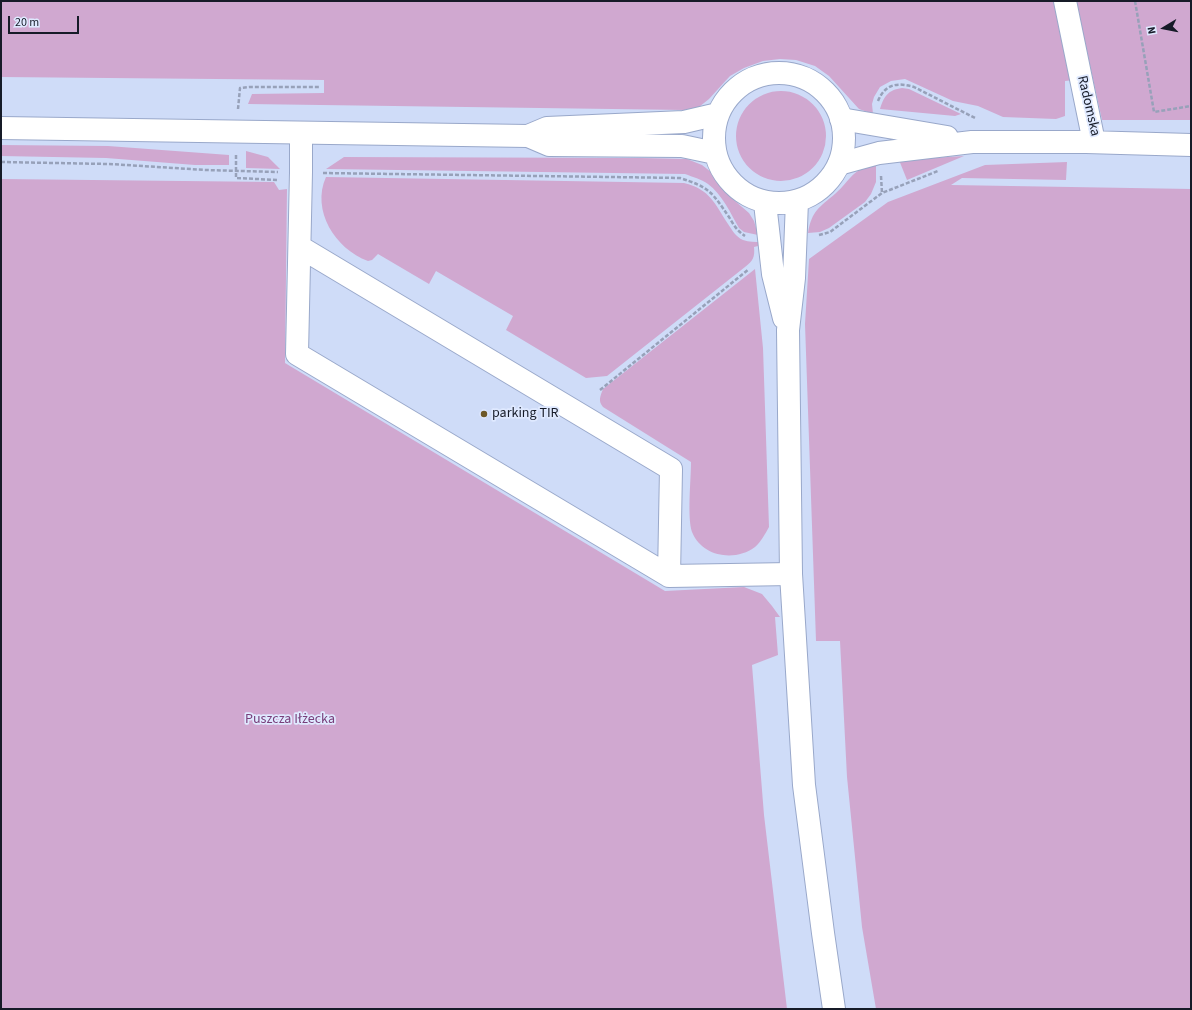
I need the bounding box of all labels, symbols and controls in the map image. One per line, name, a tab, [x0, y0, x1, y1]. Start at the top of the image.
scale bar	[10, 8, 81, 34]
north arrow	[1144, 8, 1184, 48]
text: 20 m	[15, 14, 39, 31]
text: N	[1144, 25, 1160, 35]
street label: Radomska	[1073, 74, 1103, 138]
place label: parking TIR	[492, 406, 559, 422]
marker: parking TIR	[479, 409, 489, 419]
park label: Puszcza Iłżecka	[245, 712, 335, 728]

